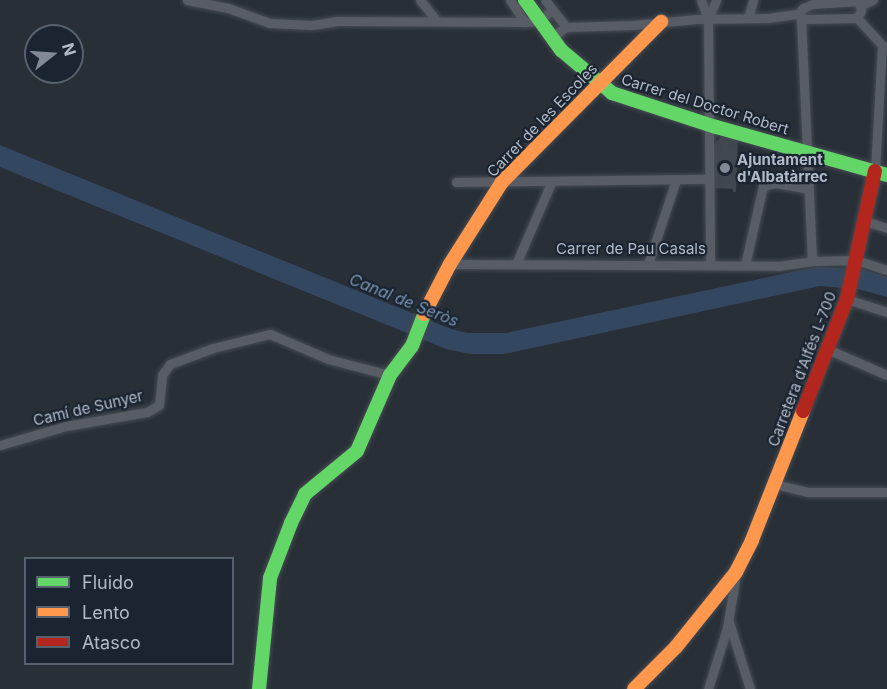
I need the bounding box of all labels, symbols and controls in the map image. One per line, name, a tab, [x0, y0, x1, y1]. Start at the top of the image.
north arrow	[24, 24, 84, 84]
text: N	[58, 41, 81, 58]
street label: Carrer de les Escoles	[483, 60, 601, 180]
street label: Carrer del Doctor Robert	[619, 70, 791, 138]
place label: Ajuntament d'Albatàrrec	[737, 150, 828, 185]
marker: Ajuntament d'Albatàrrec	[718, 161, 732, 175]
street label: Carrer de Pau Casals	[556, 240, 706, 258]
water label: Canal de Seròs	[347, 269, 461, 331]
street label: Carretera d'Alfés L-700	[764, 289, 840, 449]
street label: Camí de Sunyer	[31, 387, 145, 429]
legend	[24, 557, 234, 665]
text: Fluido	[82, 572, 134, 593]
text: Lento	[82, 602, 130, 623]
text: Atasco	[82, 632, 141, 653]

